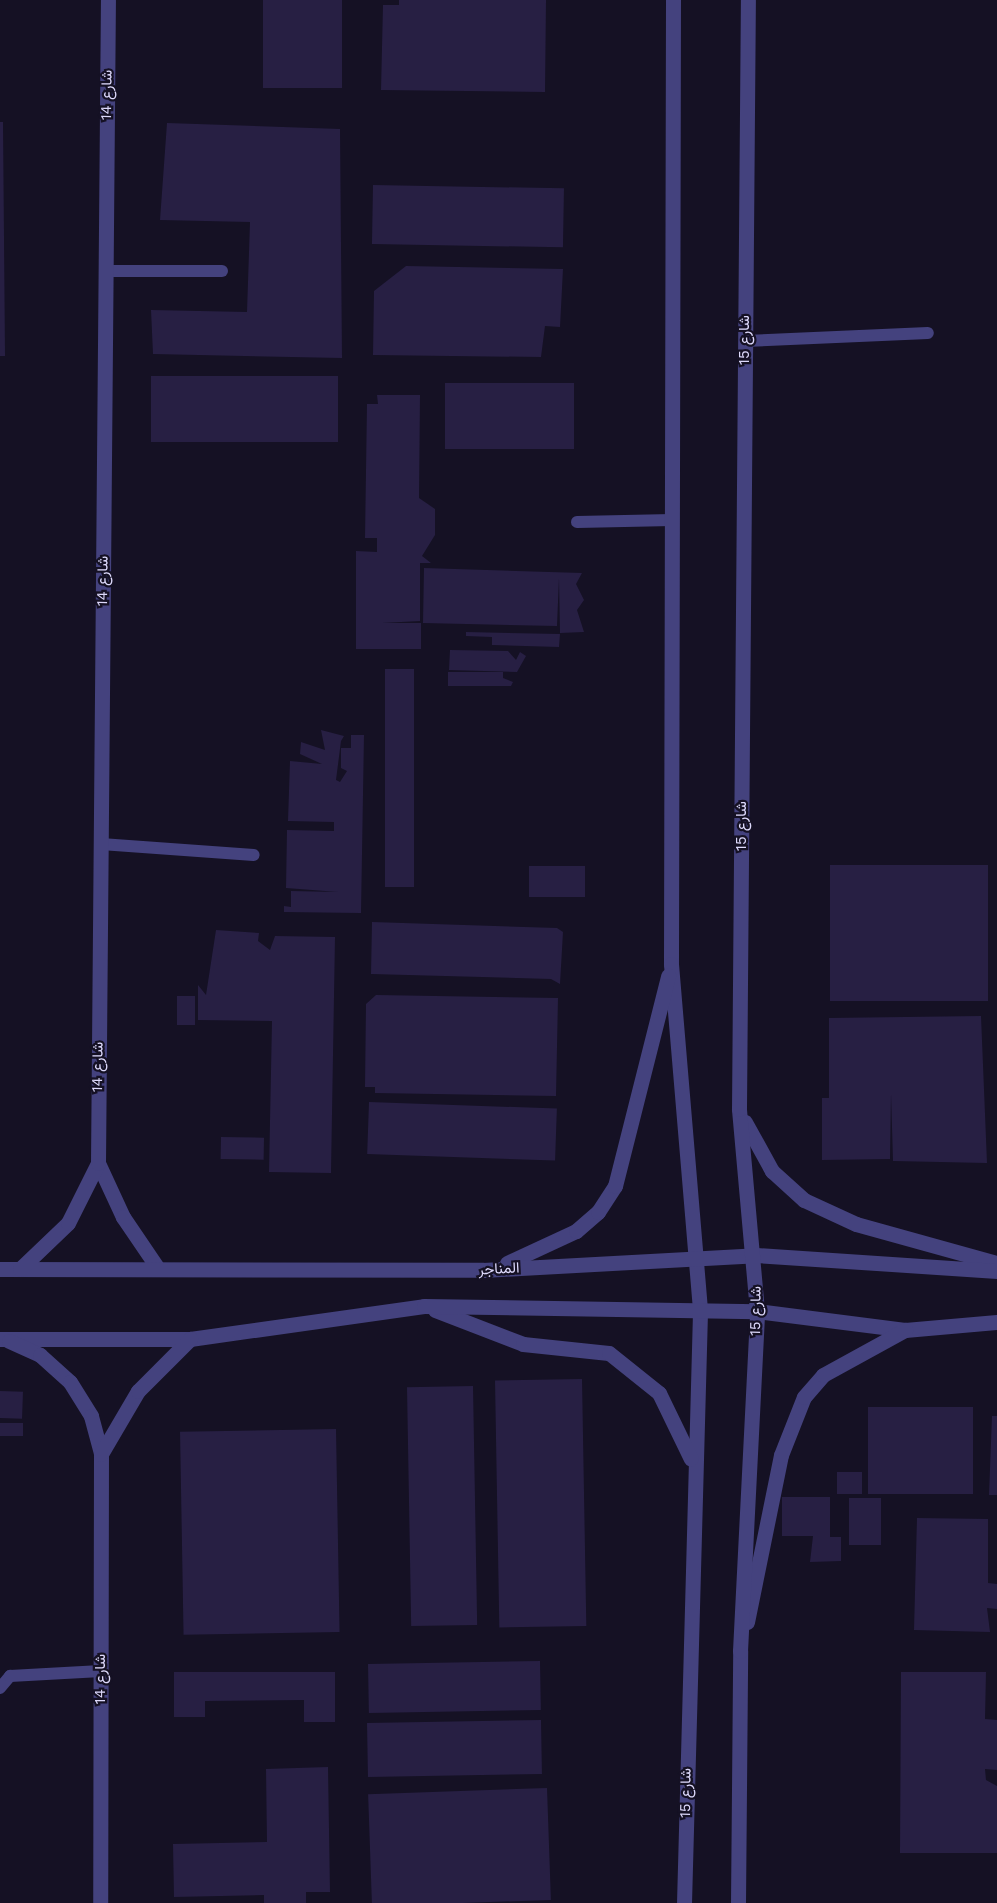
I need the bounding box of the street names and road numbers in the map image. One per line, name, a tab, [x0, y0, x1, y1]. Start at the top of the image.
street label: شارع 14	[98, 70, 116, 120]
street label: شارع 15	[736, 315, 754, 365]
street label: شارع 14	[94, 556, 112, 606]
street label: شارع 15	[733, 801, 751, 851]
street label: شارع 14	[89, 1042, 107, 1092]
street label: المناجر	[478, 1259, 520, 1279]
street label: شارع 15	[747, 1286, 765, 1336]
street label: شارع 14	[92, 1654, 110, 1704]
street label: شارع 15	[677, 1768, 695, 1818]

